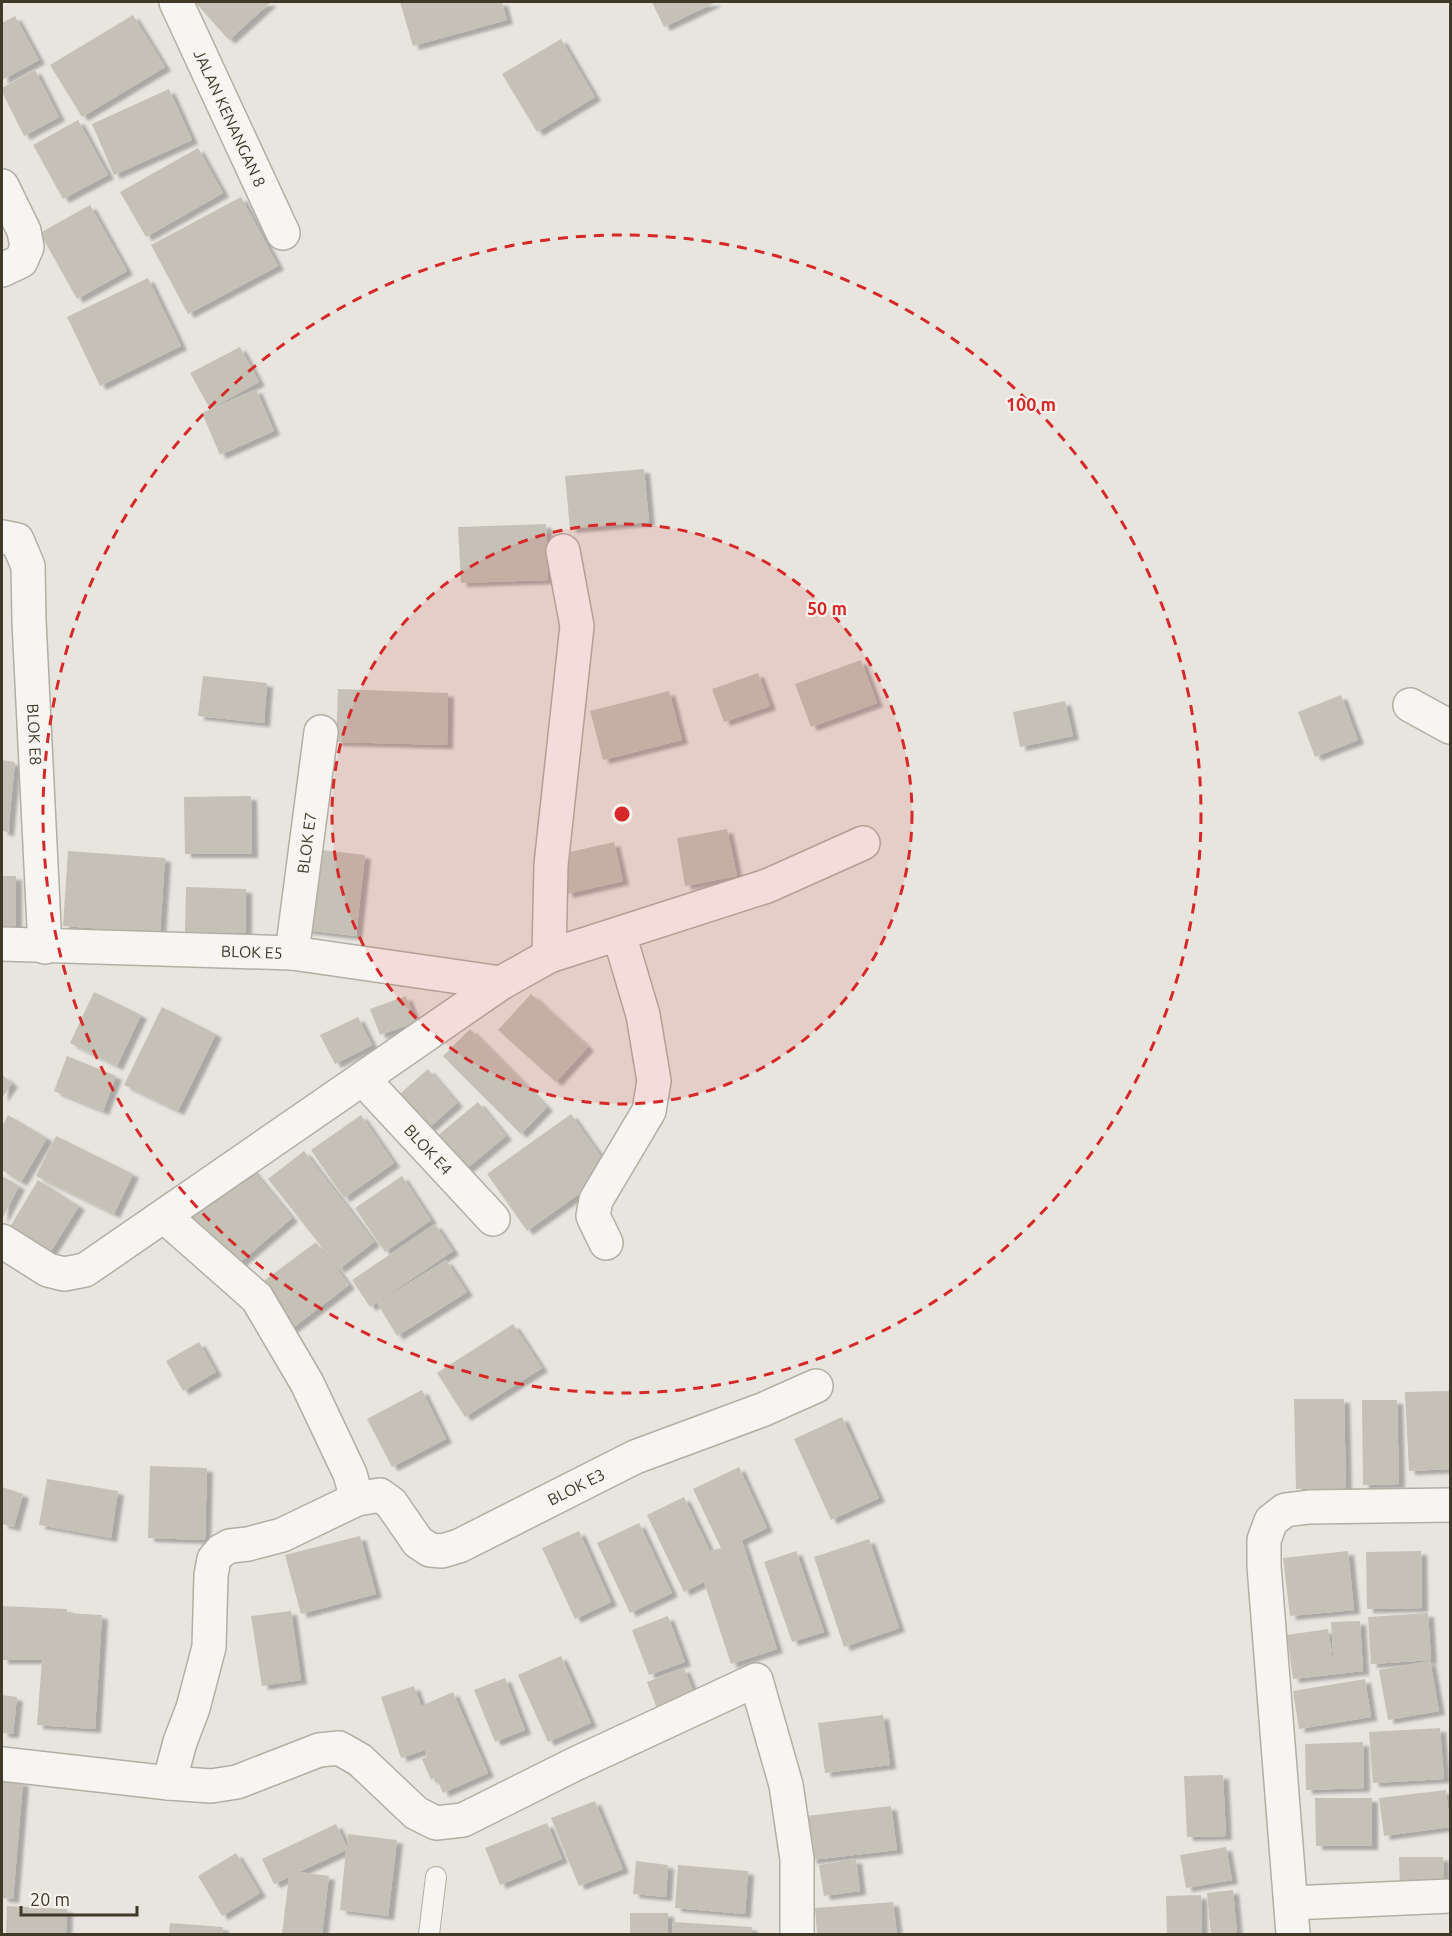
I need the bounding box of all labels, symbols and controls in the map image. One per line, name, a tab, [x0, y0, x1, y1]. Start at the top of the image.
street label: JALAN KENANGAN 8	[190, 47, 269, 190]
text: 100 m	[1006, 394, 1056, 414]
text: 50 m	[807, 598, 847, 618]
street label: BLOK E8	[24, 703, 45, 766]
centre of rings	[612, 804, 632, 824]
street label: BLOK E7	[294, 811, 319, 875]
street label: BLOK E5	[221, 942, 283, 962]
street label: BLOK E4	[401, 1121, 456, 1178]
street label: BLOK E3	[545, 1465, 608, 1509]
scale bar	[21, 1879, 136, 1917]
text: 20 m	[30, 1889, 70, 1909]

